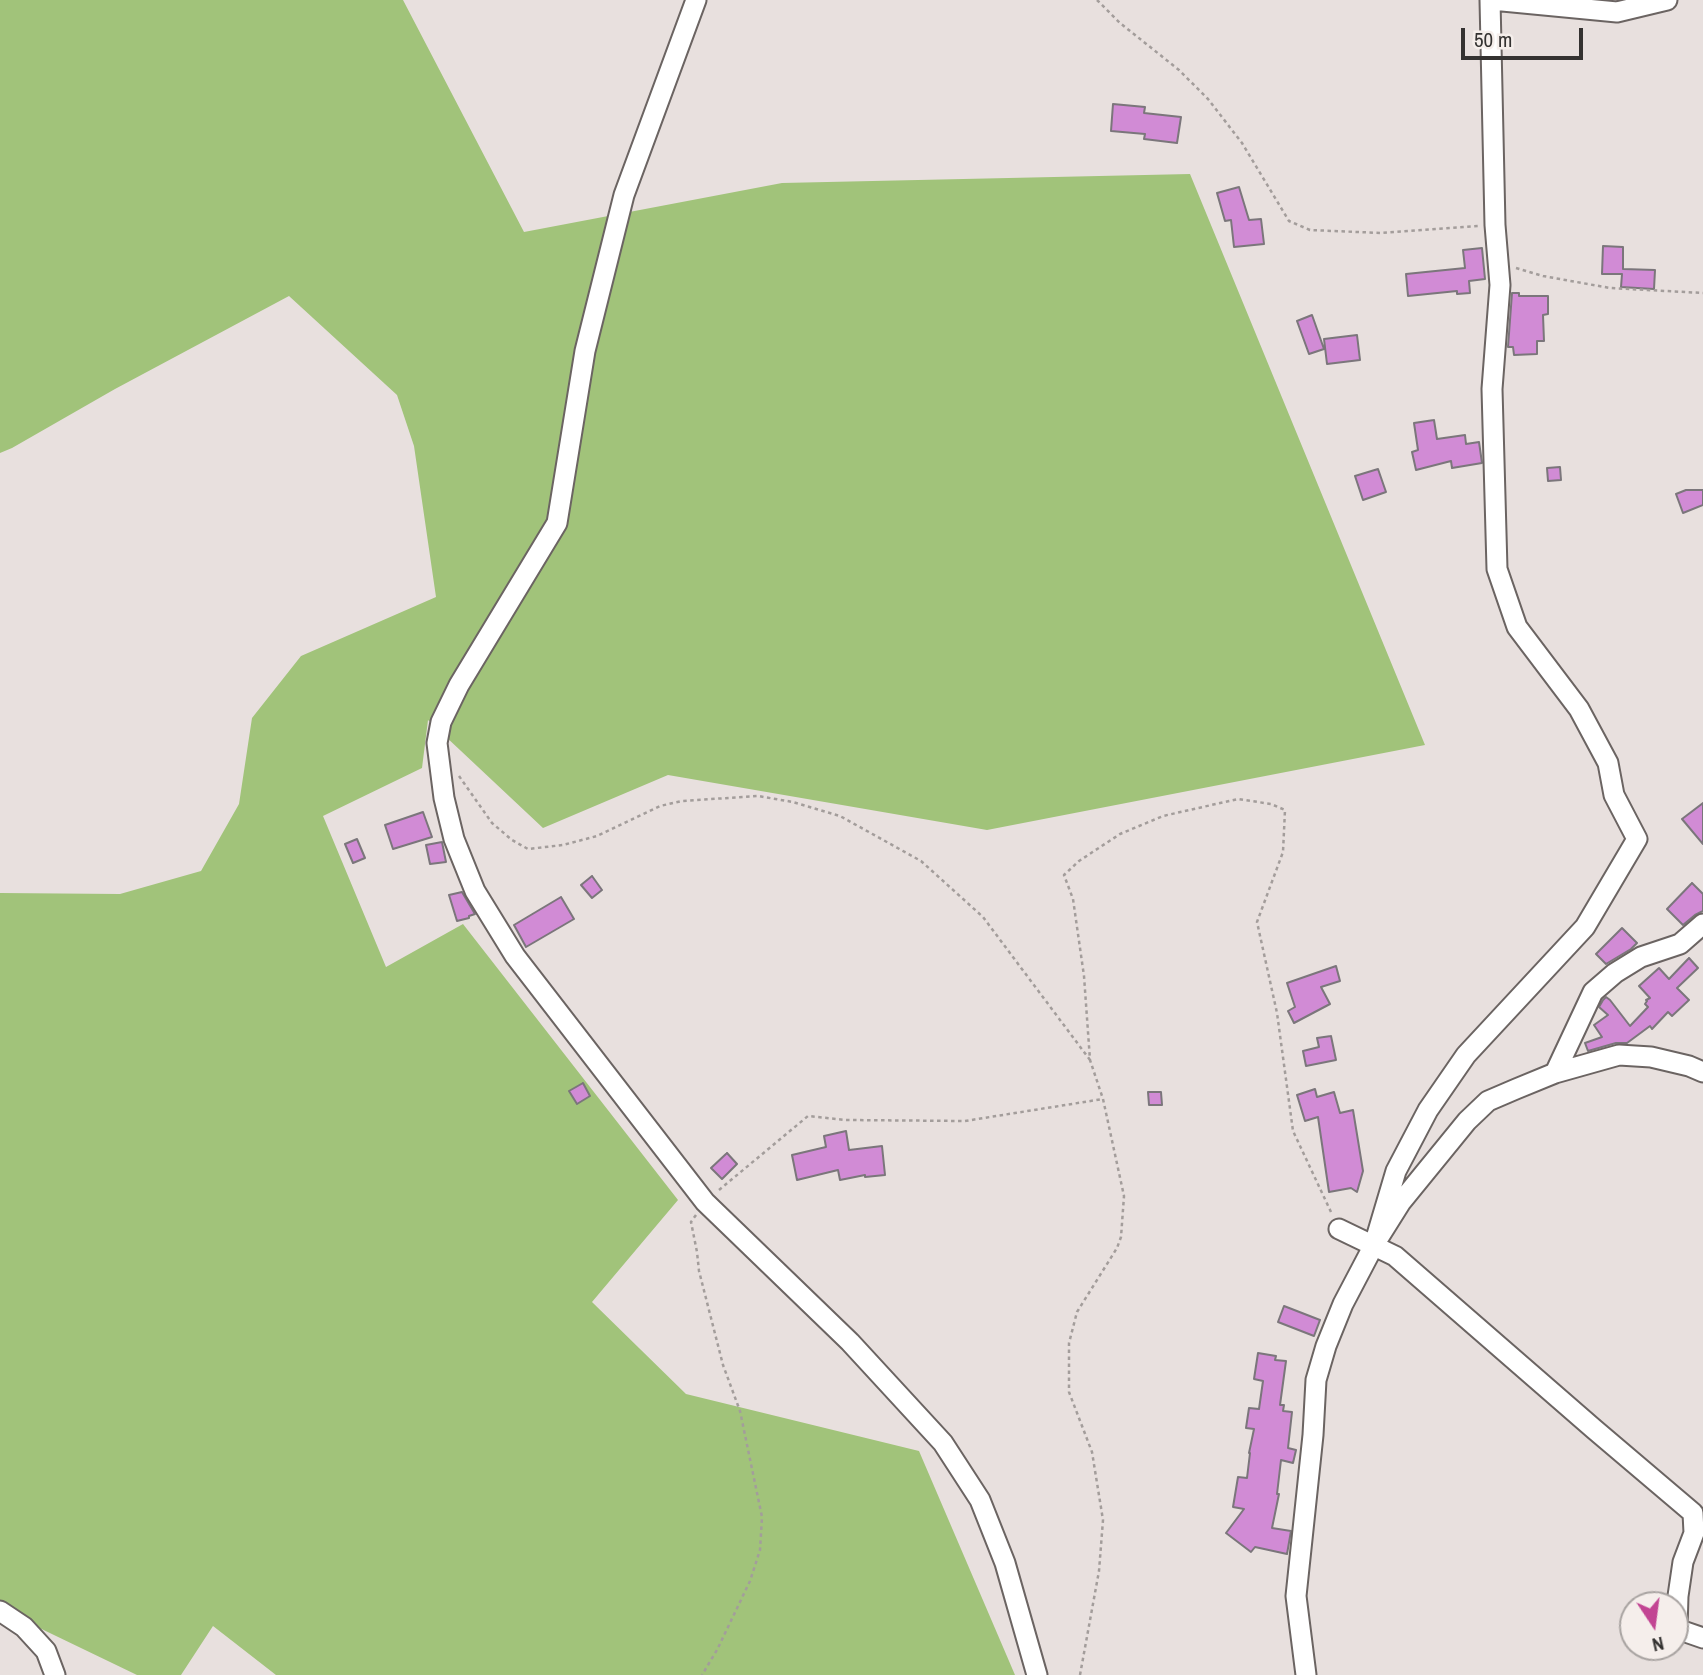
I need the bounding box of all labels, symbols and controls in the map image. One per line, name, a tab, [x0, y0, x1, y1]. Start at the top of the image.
scale bar	[1465, 14, 1588, 58]
text: 50 m	[1474, 25, 1512, 54]
north arrow	[1619, 1591, 1689, 1661]
text: N	[1650, 1631, 1667, 1658]

